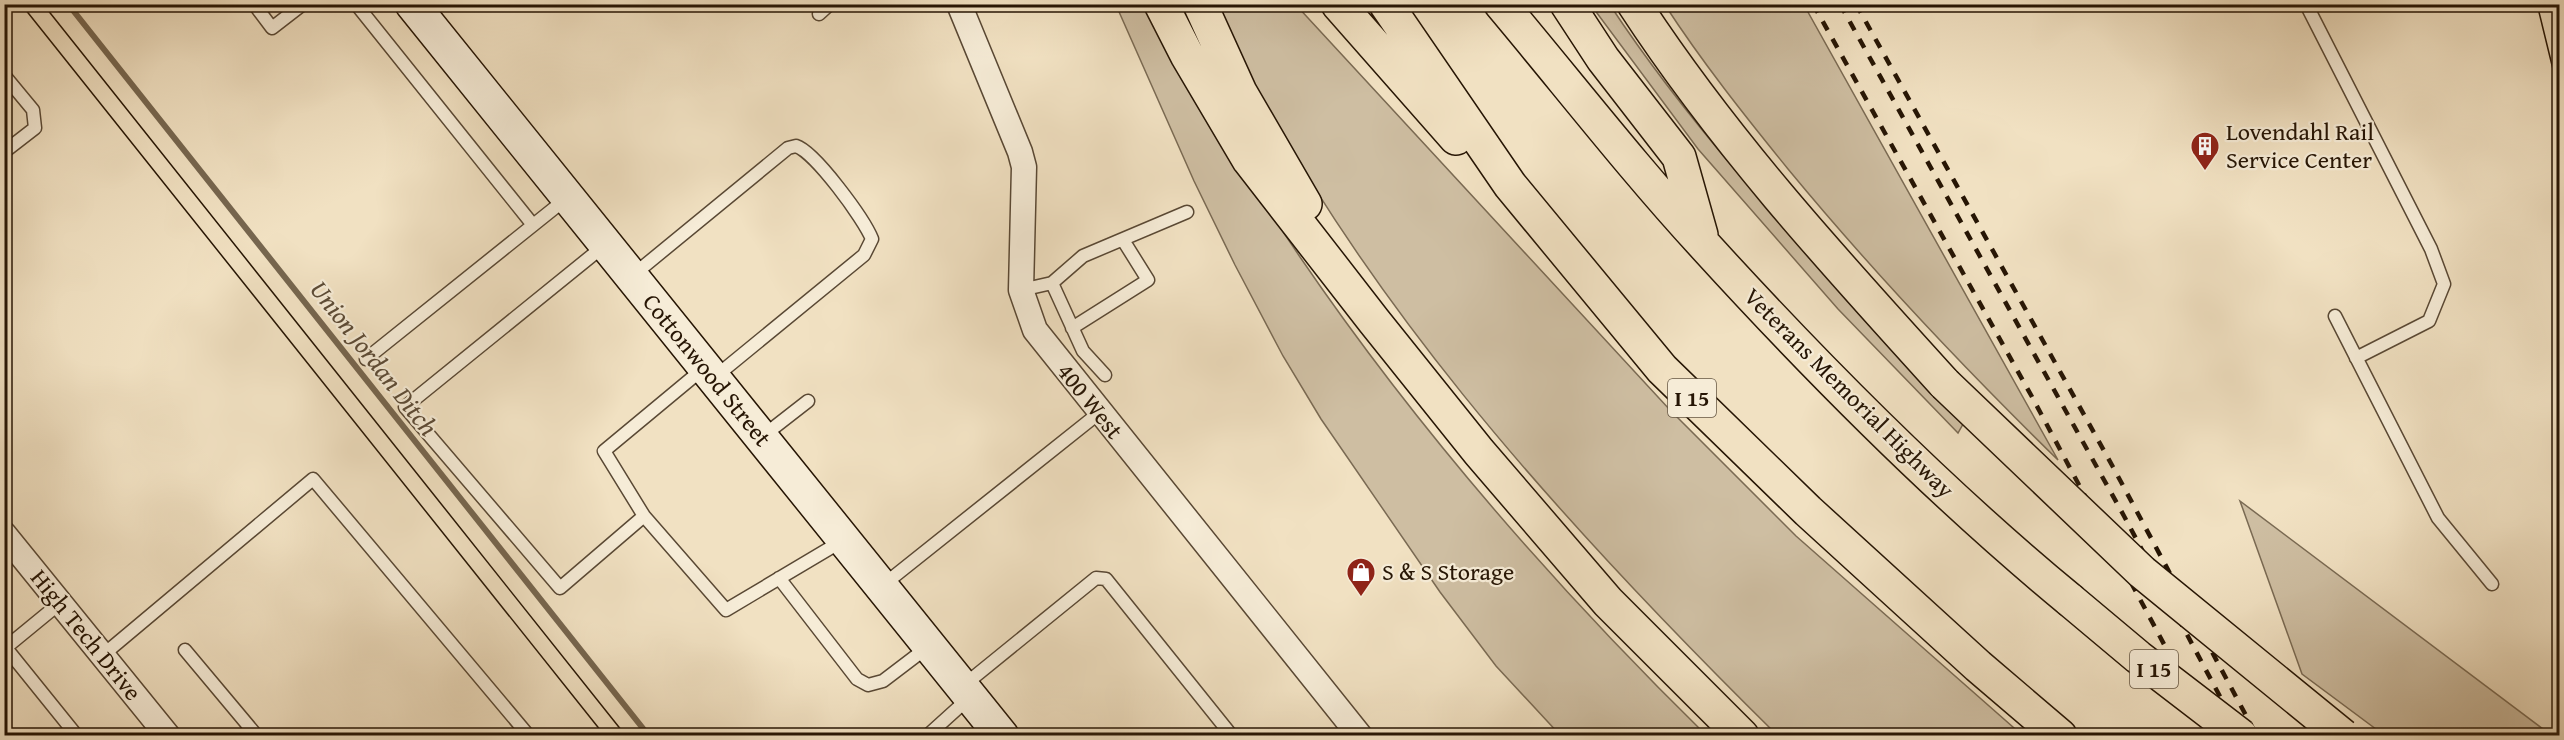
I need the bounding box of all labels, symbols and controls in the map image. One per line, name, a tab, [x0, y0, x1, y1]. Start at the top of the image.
place label: Lovendahl Rail Service Center	[2226, 114, 2374, 177]
building icon: Lovendahl Rail Service Center	[2189, 130, 2221, 172]
water label: Union Jordan Ditch	[301, 271, 448, 444]
street label: Veterans Memorial Highway	[1736, 279, 1963, 506]
street label: Cottonwood Street	[635, 286, 780, 454]
street label: 400 West	[1049, 355, 1132, 447]
road number: I 15	[1668, 379, 1716, 417]
place label: S & S Storage	[1382, 554, 1514, 589]
shop icon: S & S Storage	[1345, 556, 1377, 598]
street label: High Tech Drive	[22, 561, 150, 708]
road number: I 15	[2130, 650, 2178, 688]

